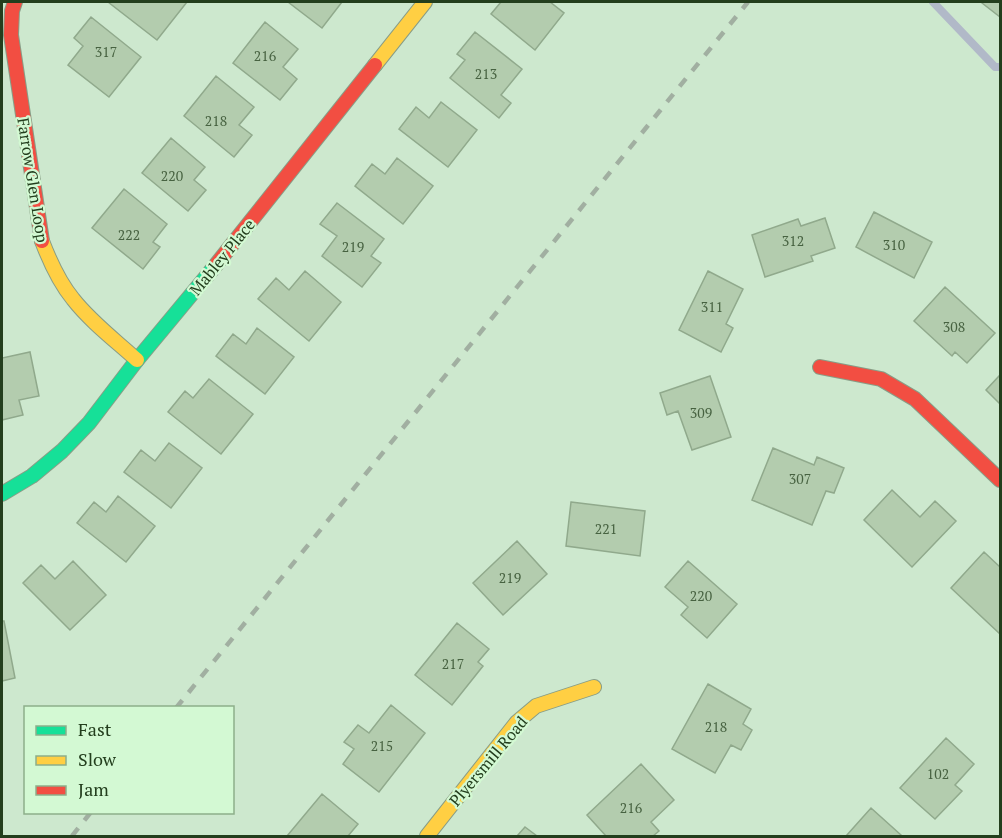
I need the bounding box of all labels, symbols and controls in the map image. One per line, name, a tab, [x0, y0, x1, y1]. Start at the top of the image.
house number: 317	[95, 42, 117, 61]
house number: 216	[254, 46, 277, 65]
house number: 213	[475, 64, 497, 83]
house number: 218	[205, 111, 227, 130]
street label: Farrow Glen Loop	[12, 116, 54, 244]
house number: 220	[161, 166, 183, 185]
street label: Mabley Place	[184, 214, 260, 300]
house number: 222	[118, 225, 140, 244]
house number: 312	[782, 231, 804, 250]
house number: 310	[883, 235, 905, 254]
house number: 219	[342, 237, 364, 256]
house number: 311	[701, 297, 723, 316]
house number: 308	[943, 317, 965, 336]
house number: 309	[690, 403, 712, 422]
house number: 307	[789, 469, 811, 488]
house number: 221	[595, 519, 617, 538]
house number: 219	[499, 568, 521, 587]
house number: 220	[690, 586, 712, 605]
house number: 217	[442, 654, 464, 673]
legend	[24, 706, 234, 814]
street label: Plyersmill Road	[444, 711, 532, 811]
text: Fast	[78, 717, 112, 741]
house number: 218	[705, 717, 727, 736]
house number: 215	[371, 736, 393, 755]
text: Slow	[78, 747, 117, 771]
house number: 102	[927, 764, 949, 783]
text: Jam	[78, 777, 109, 801]
house number: 216	[620, 798, 643, 817]

